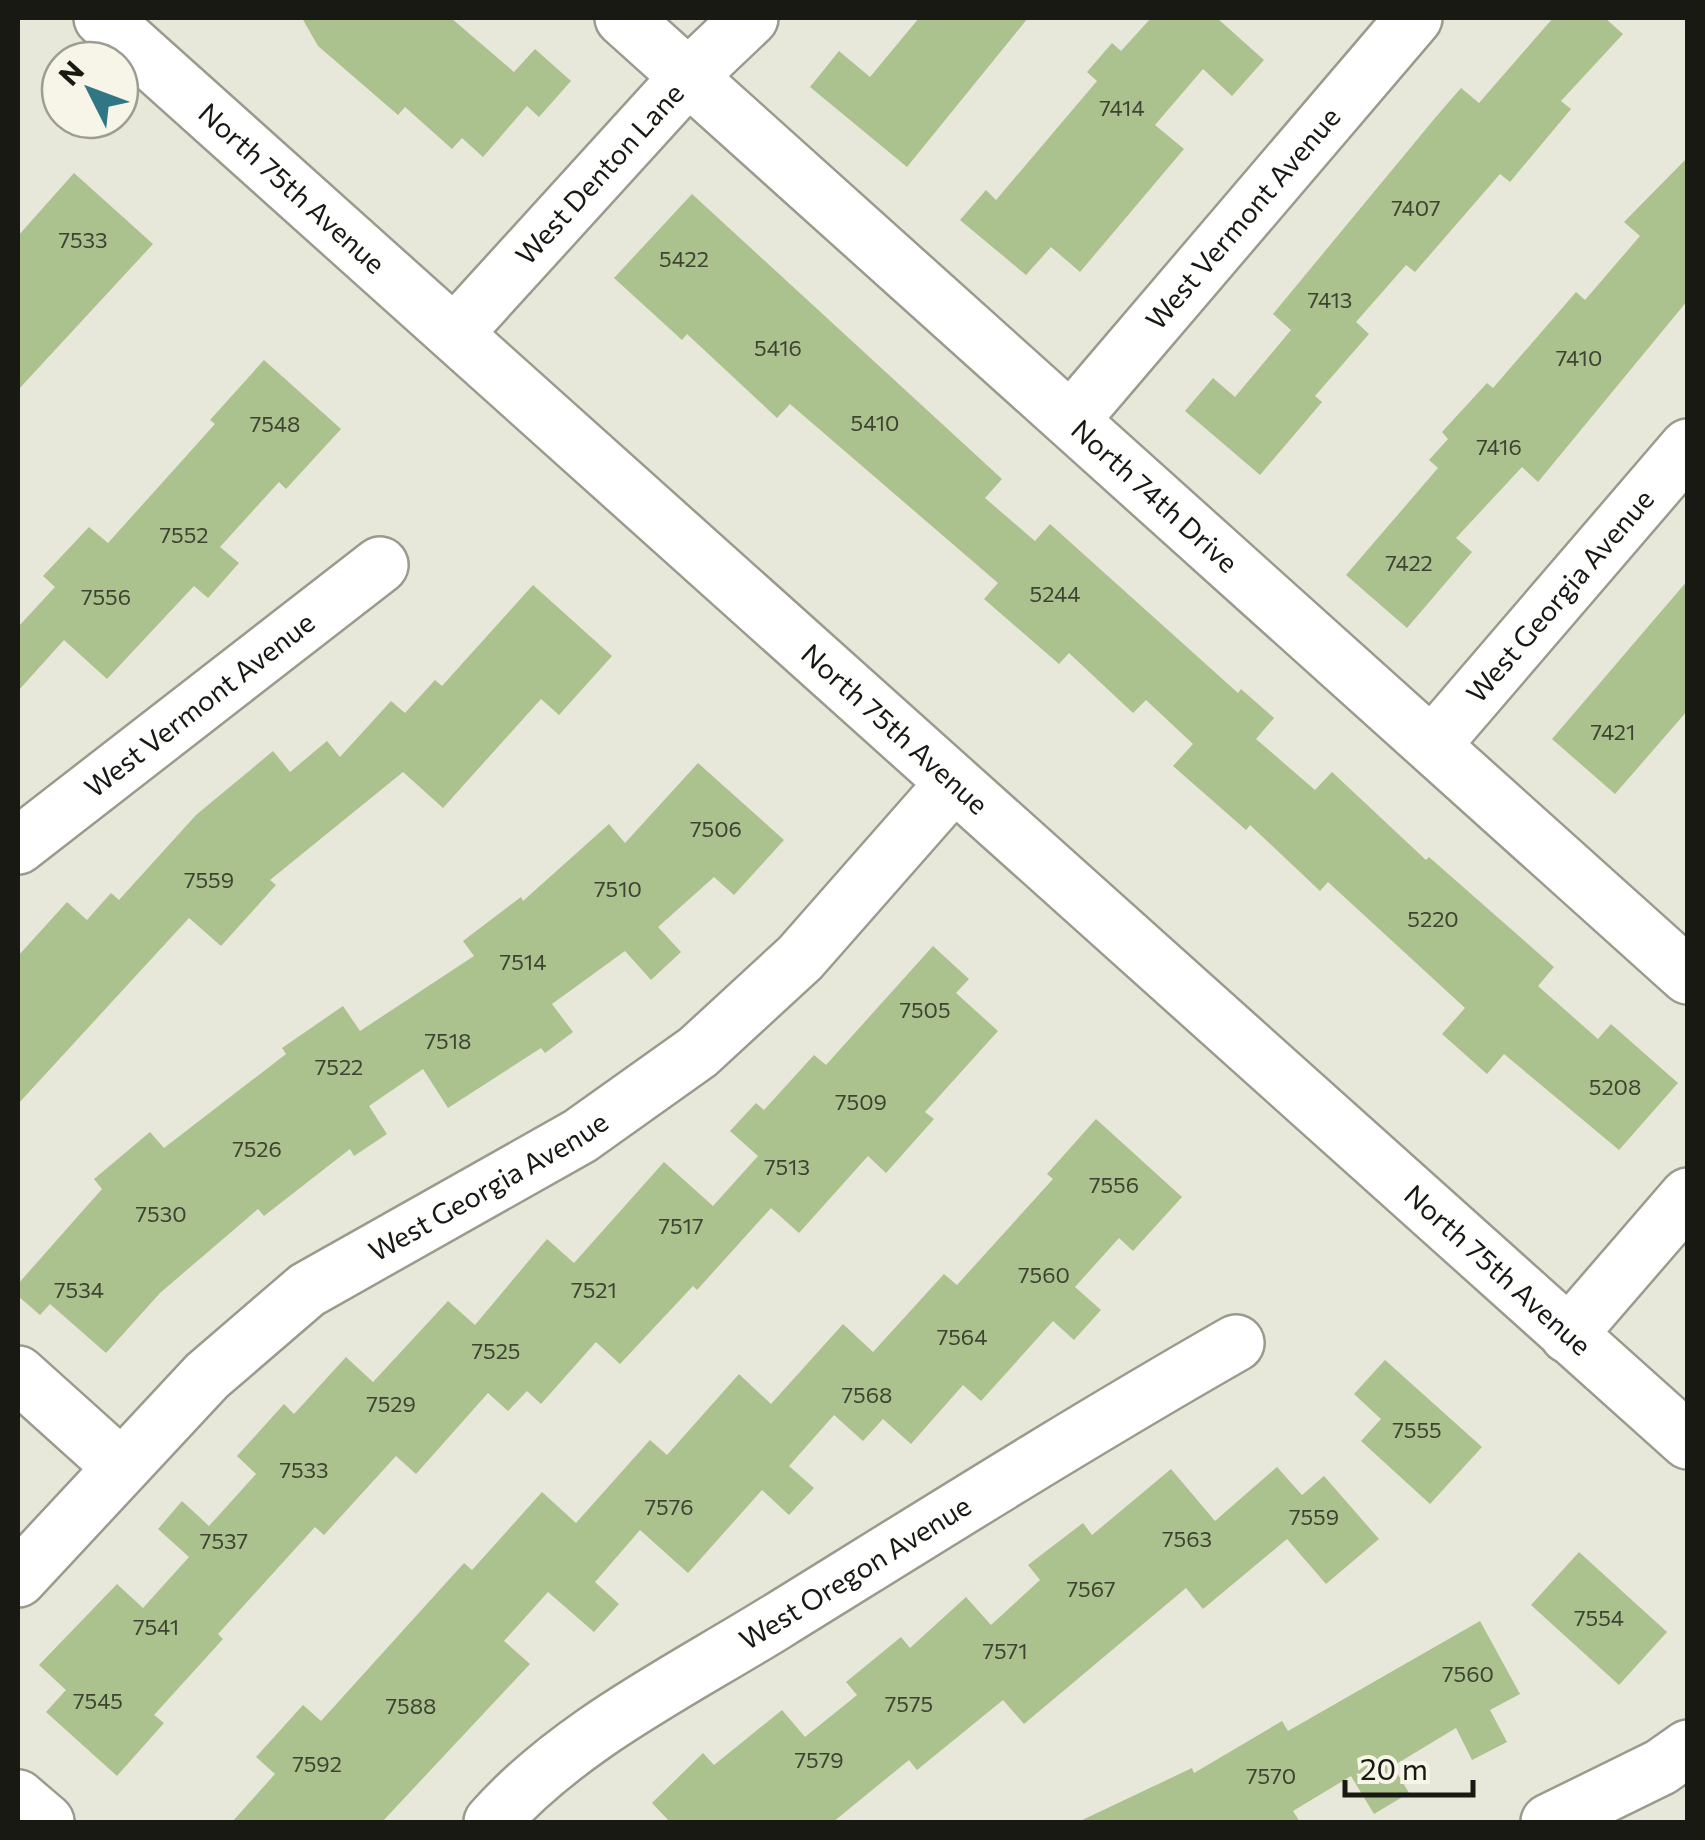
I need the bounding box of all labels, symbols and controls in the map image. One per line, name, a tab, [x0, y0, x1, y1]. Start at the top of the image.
north arrow	[40, 40, 140, 140]
text: N	[51, 53, 90, 92]
street label: West Denton Lane	[508, 76, 690, 271]
house number: 7414	[1099, 94, 1145, 121]
street label: North 75th Avenue	[192, 95, 393, 280]
street label: West Vermont Avenue	[1138, 100, 1347, 336]
house number: 7407	[1391, 194, 1441, 221]
house number: 7533	[58, 226, 108, 253]
house number: 5422	[659, 245, 709, 272]
house number: 7413	[1308, 286, 1352, 313]
house number: 5416	[754, 334, 802, 361]
house number: 7410	[1556, 344, 1602, 371]
house number: 5410	[851, 409, 899, 436]
house number: 7548	[250, 410, 300, 437]
street label: North 74th Drive	[1065, 412, 1246, 579]
house number: 7416	[1476, 433, 1522, 460]
street label: West Georgia Avenue	[1458, 482, 1660, 709]
house number: 7552	[159, 521, 209, 548]
house number: 7422	[1385, 549, 1433, 576]
house number: 5244	[1030, 580, 1080, 607]
house number: 7556	[81, 583, 131, 610]
street label: West Vermont Avenue	[77, 604, 321, 804]
street label: North 75th Avenue	[795, 636, 996, 821]
house number: 7421	[1591, 718, 1635, 745]
house number: 7506	[690, 815, 742, 842]
house number: 7559	[184, 866, 234, 893]
house number: 7510	[594, 875, 642, 902]
house number: 5220	[1407, 905, 1459, 932]
house number: 7514	[500, 948, 546, 975]
house number: 7505	[899, 996, 951, 1023]
house number: 7518	[425, 1027, 471, 1054]
house number: 7522	[315, 1053, 363, 1080]
house number: 5208	[1589, 1073, 1641, 1100]
house number: 7509	[835, 1088, 887, 1115]
street label: West Georgia Avenue	[362, 1104, 614, 1268]
house number: 7526	[232, 1135, 282, 1162]
house number: 7513	[764, 1153, 810, 1180]
house number: 7556	[1089, 1171, 1139, 1198]
street label: North 75th Avenue	[1398, 1177, 1599, 1362]
house number: 7530	[135, 1200, 187, 1227]
house number: 7517	[658, 1212, 704, 1239]
house number: 7560	[1018, 1261, 1070, 1288]
house number: 7534	[54, 1276, 104, 1303]
house number: 7521	[571, 1276, 617, 1303]
house number: 7564	[937, 1323, 987, 1350]
house number: 7525	[471, 1337, 521, 1364]
house number: 7568	[842, 1381, 892, 1408]
house number: 7529	[366, 1390, 416, 1417]
house number: 7555	[1392, 1416, 1442, 1443]
house number: 7533	[279, 1456, 329, 1483]
street label: West Oregon Avenue	[733, 1488, 977, 1656]
house number: 7576	[644, 1493, 694, 1520]
house number: 7559	[1289, 1503, 1339, 1530]
house number: 7563	[1162, 1525, 1212, 1552]
house number: 7537	[200, 1527, 248, 1554]
house number: 7567	[1066, 1575, 1116, 1602]
house number: 7554	[1574, 1604, 1624, 1631]
house number: 7541	[133, 1613, 179, 1640]
house number: 7571	[982, 1637, 1028, 1664]
house number: 7560	[1442, 1660, 1494, 1687]
house number: 7545	[73, 1687, 123, 1714]
house number: 7575	[885, 1690, 933, 1717]
house number: 7588	[386, 1692, 436, 1719]
scale bar	[1345, 1735, 1472, 1797]
house number: 7579	[794, 1746, 844, 1773]
text: 20 m	[1360, 1749, 1428, 1786]
house number: 7592	[292, 1750, 342, 1777]
house number: 7570	[1246, 1762, 1296, 1789]

